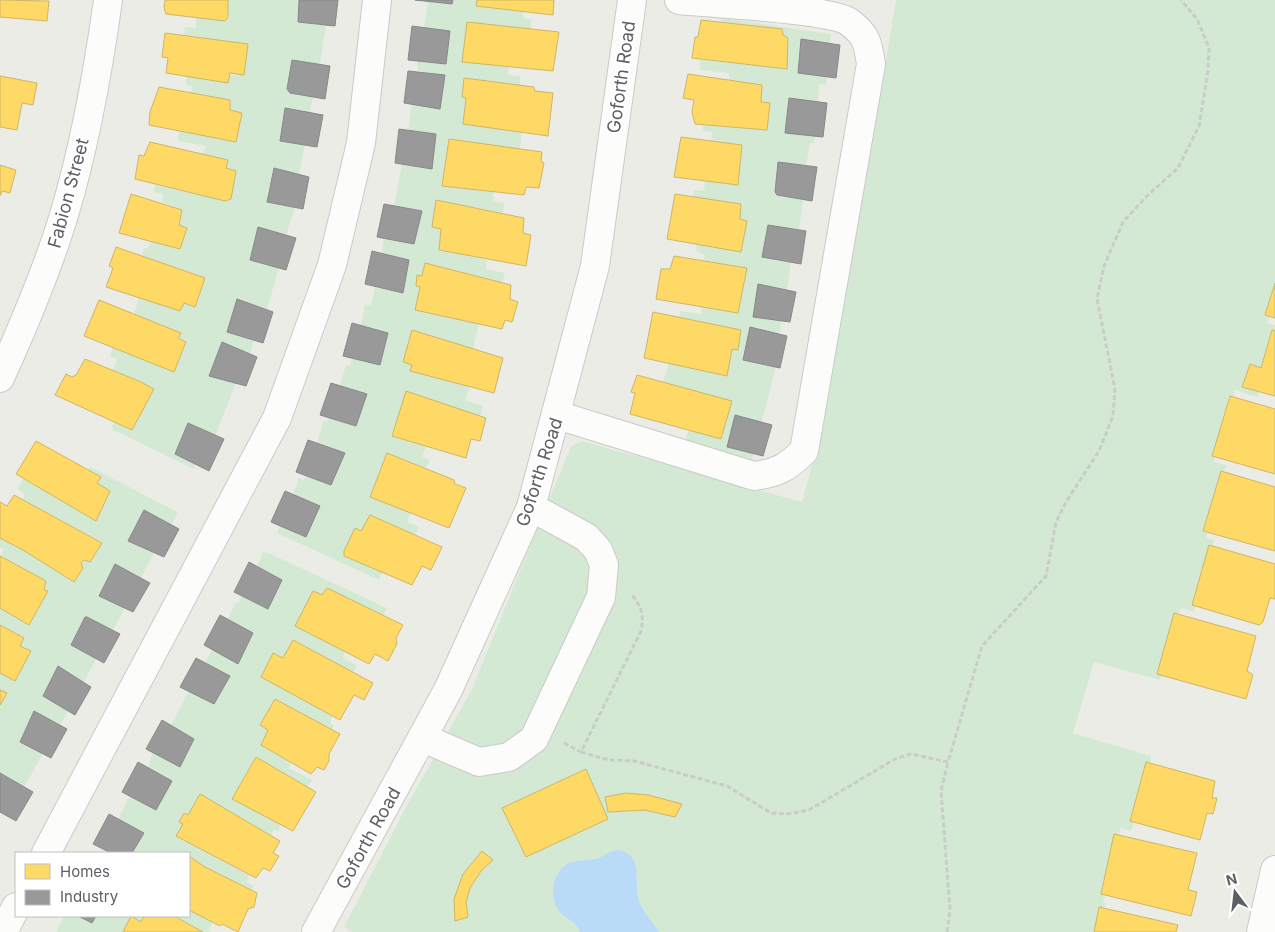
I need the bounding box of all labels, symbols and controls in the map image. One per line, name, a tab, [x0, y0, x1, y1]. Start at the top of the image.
street label: Goforth Road	[603, 19, 639, 135]
street label: Fabion Street	[43, 136, 93, 250]
street label: Goforth Road	[512, 415, 566, 529]
street label: Goforth Road	[331, 783, 405, 893]
legend	[15, 852, 190, 917]
text: Homes	[60, 862, 110, 881]
north arrow	[1210, 867, 1260, 917]
text: N	[1224, 869, 1239, 889]
text: Industry	[60, 887, 119, 906]

